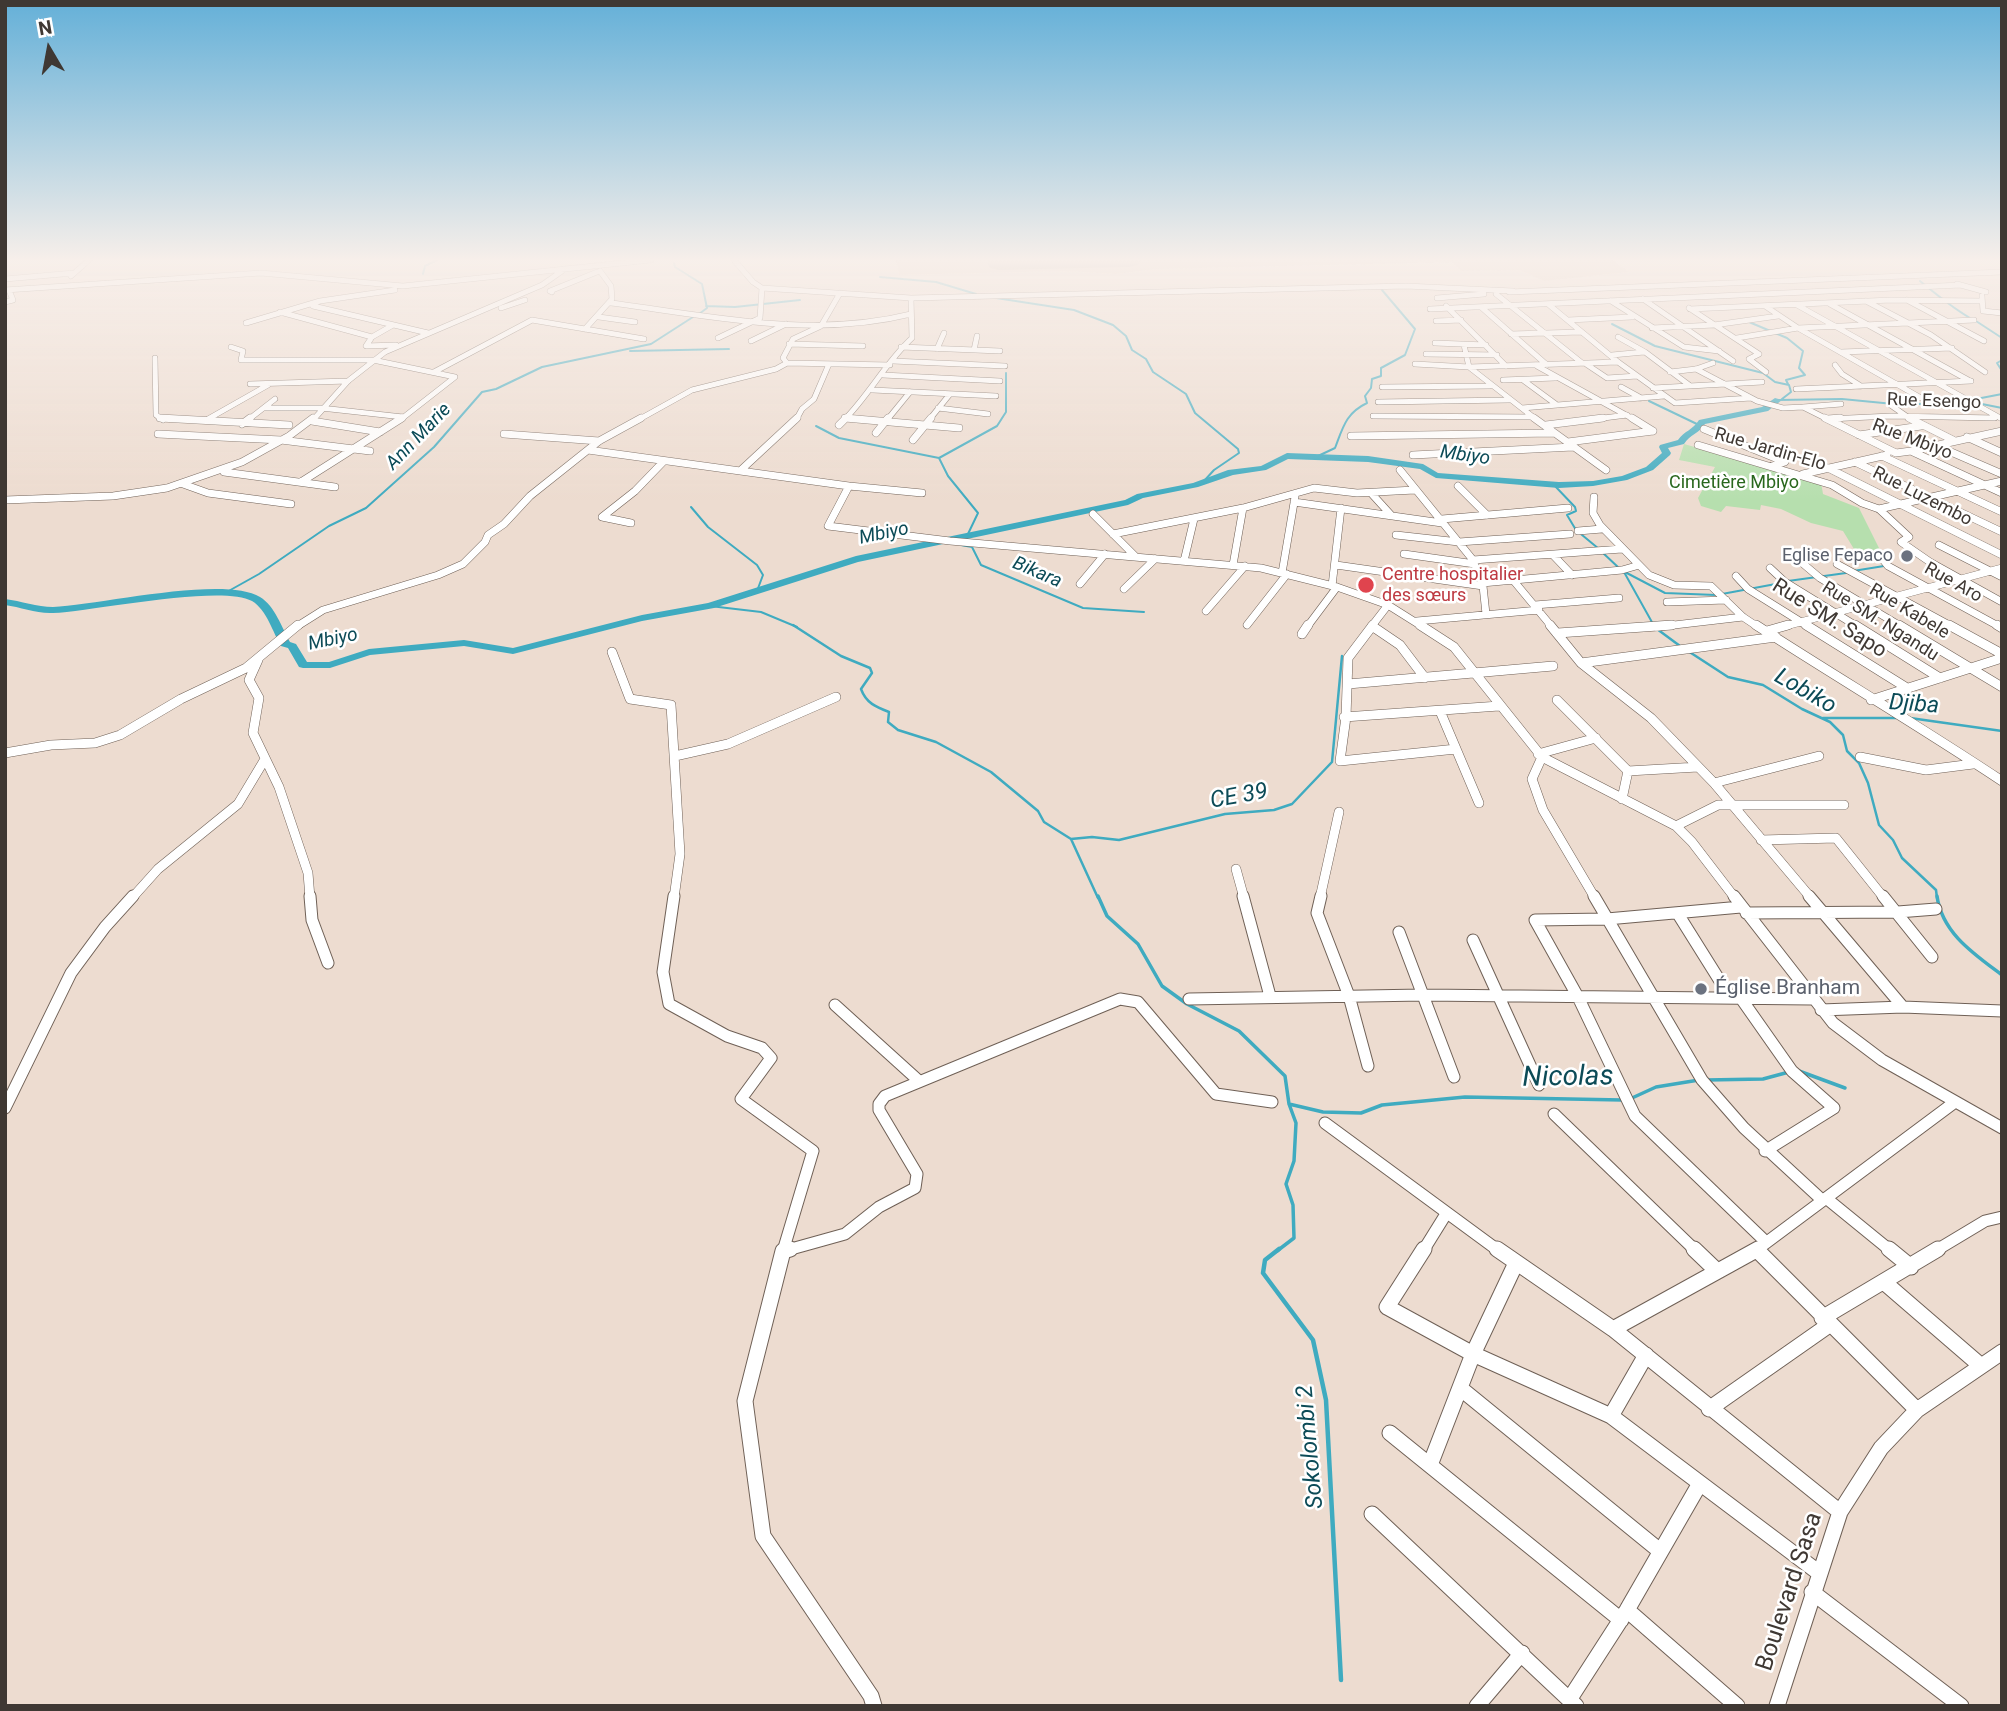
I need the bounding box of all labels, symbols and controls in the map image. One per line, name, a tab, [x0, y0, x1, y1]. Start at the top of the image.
north arrow	[14, 14, 84, 84]
text: N	[37, 15, 54, 40]
street label: Rue Esengo	[1886, 390, 1982, 414]
water label: Ann Marie	[382, 399, 456, 475]
street label: Rue Mbiyo	[1869, 415, 1955, 465]
street label: Rue Jardin-Elo	[1712, 424, 1828, 476]
water label: Mbiyo	[1439, 441, 1491, 471]
street label: Rue Luzembo	[1869, 463, 1975, 531]
park label: Cimetière Mbiyo	[1669, 472, 1799, 494]
water label: Mbiyo	[857, 518, 911, 550]
place label: Eglise Fepaco	[1782, 545, 1893, 567]
marker: Eglise Fepaco	[1899, 548, 1915, 564]
water label: Bikara	[1009, 552, 1065, 594]
street label: Rue Aro	[1920, 558, 1986, 608]
place label: Centre hospitalier des sœurs	[1382, 564, 1523, 606]
street label: Rue SM. Sapo	[1767, 574, 1891, 664]
marker: Centre hospitalier des sœurs	[1356, 575, 1376, 595]
street label: Rue SM. Ngandu	[1818, 577, 1942, 667]
street label: Rue Kabele	[1865, 580, 1953, 644]
water label: Mbiyo	[306, 624, 360, 656]
water label: Lobiko	[1769, 663, 1841, 721]
water label: Djiba	[1888, 689, 1940, 721]
water label: CE 39	[1208, 778, 1270, 816]
place label: Église Branham	[1715, 976, 1860, 1002]
marker: Église Branham	[1693, 981, 1709, 997]
water label: Nicolas	[1522, 1060, 1614, 1096]
water label: Sokolombi 2	[1292, 1384, 1330, 1510]
street label: Boulevard Sasa	[1751, 1509, 1829, 1675]

